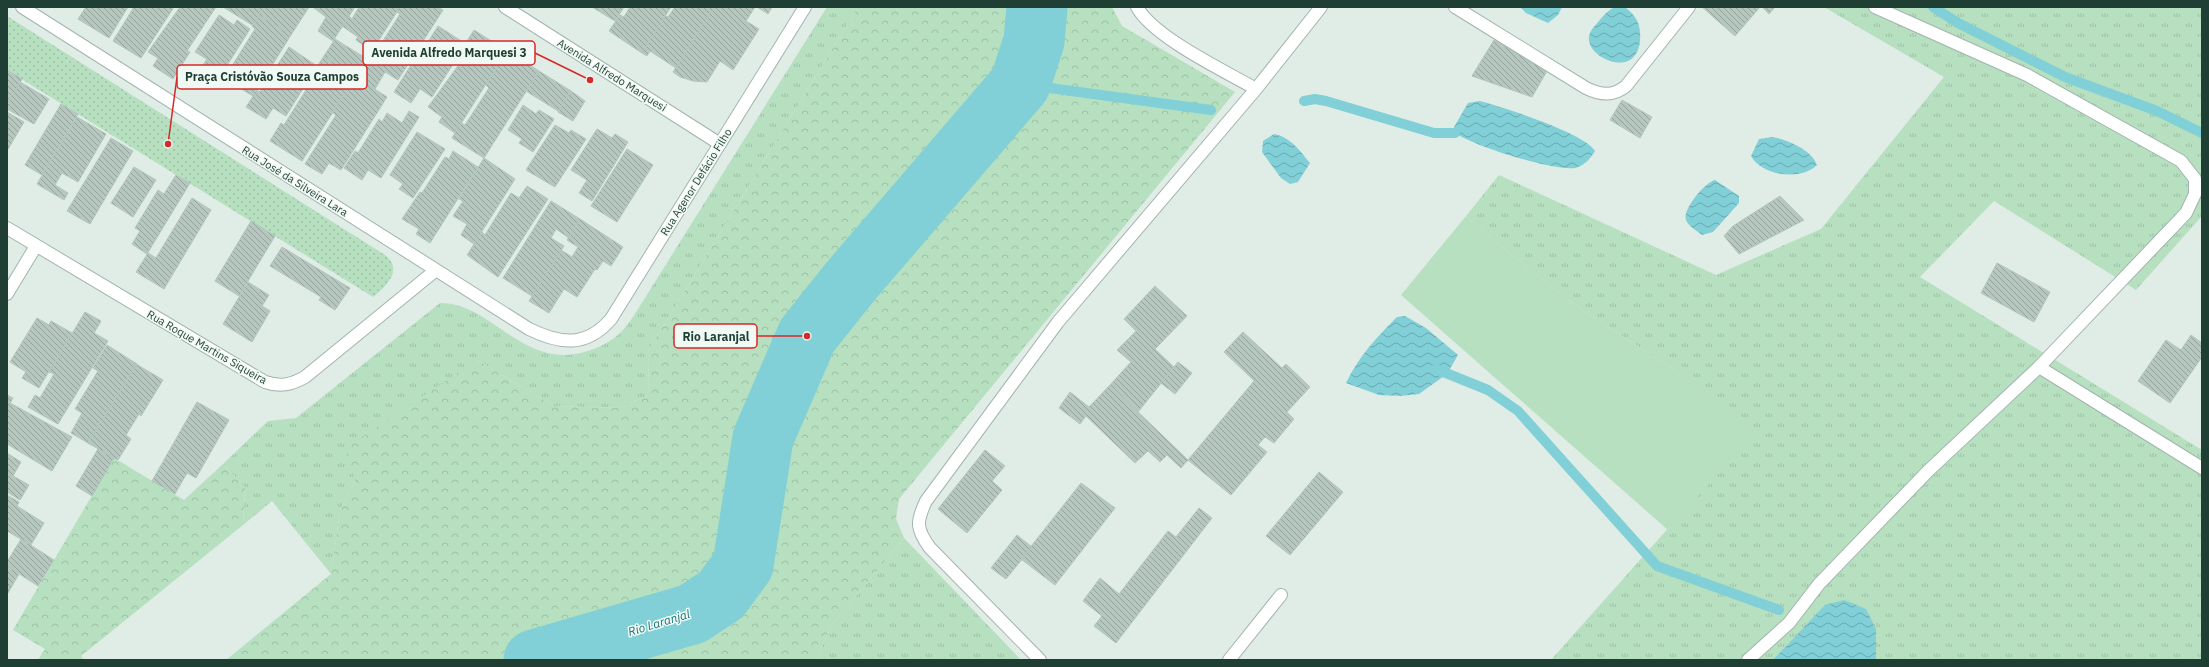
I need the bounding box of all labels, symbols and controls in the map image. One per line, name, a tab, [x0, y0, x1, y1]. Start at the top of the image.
street label: Avenida Alfredo Marquesi	[555, 36, 669, 114]
callout: Avenida Alfredo Marquesi 3	[363, 41, 535, 65]
text: Avenida Alfredo Marquesi 3	[371, 45, 527, 60]
callout: Praça Cristóvão Souza Campos	[177, 65, 367, 89]
text: Praça Cristóvão Souza Campos	[185, 69, 359, 84]
street label: Rua Agenor Defácio Filho	[657, 126, 735, 238]
street label: Rua José da Silveira Lara	[239, 143, 351, 219]
street label: Rua Roque Martins Siqueira	[145, 307, 270, 387]
callout: Rio Laranjal	[674, 324, 757, 348]
text: Rio Laranjal	[683, 329, 750, 344]
water label: Rio Laranjal	[626, 606, 692, 639]

